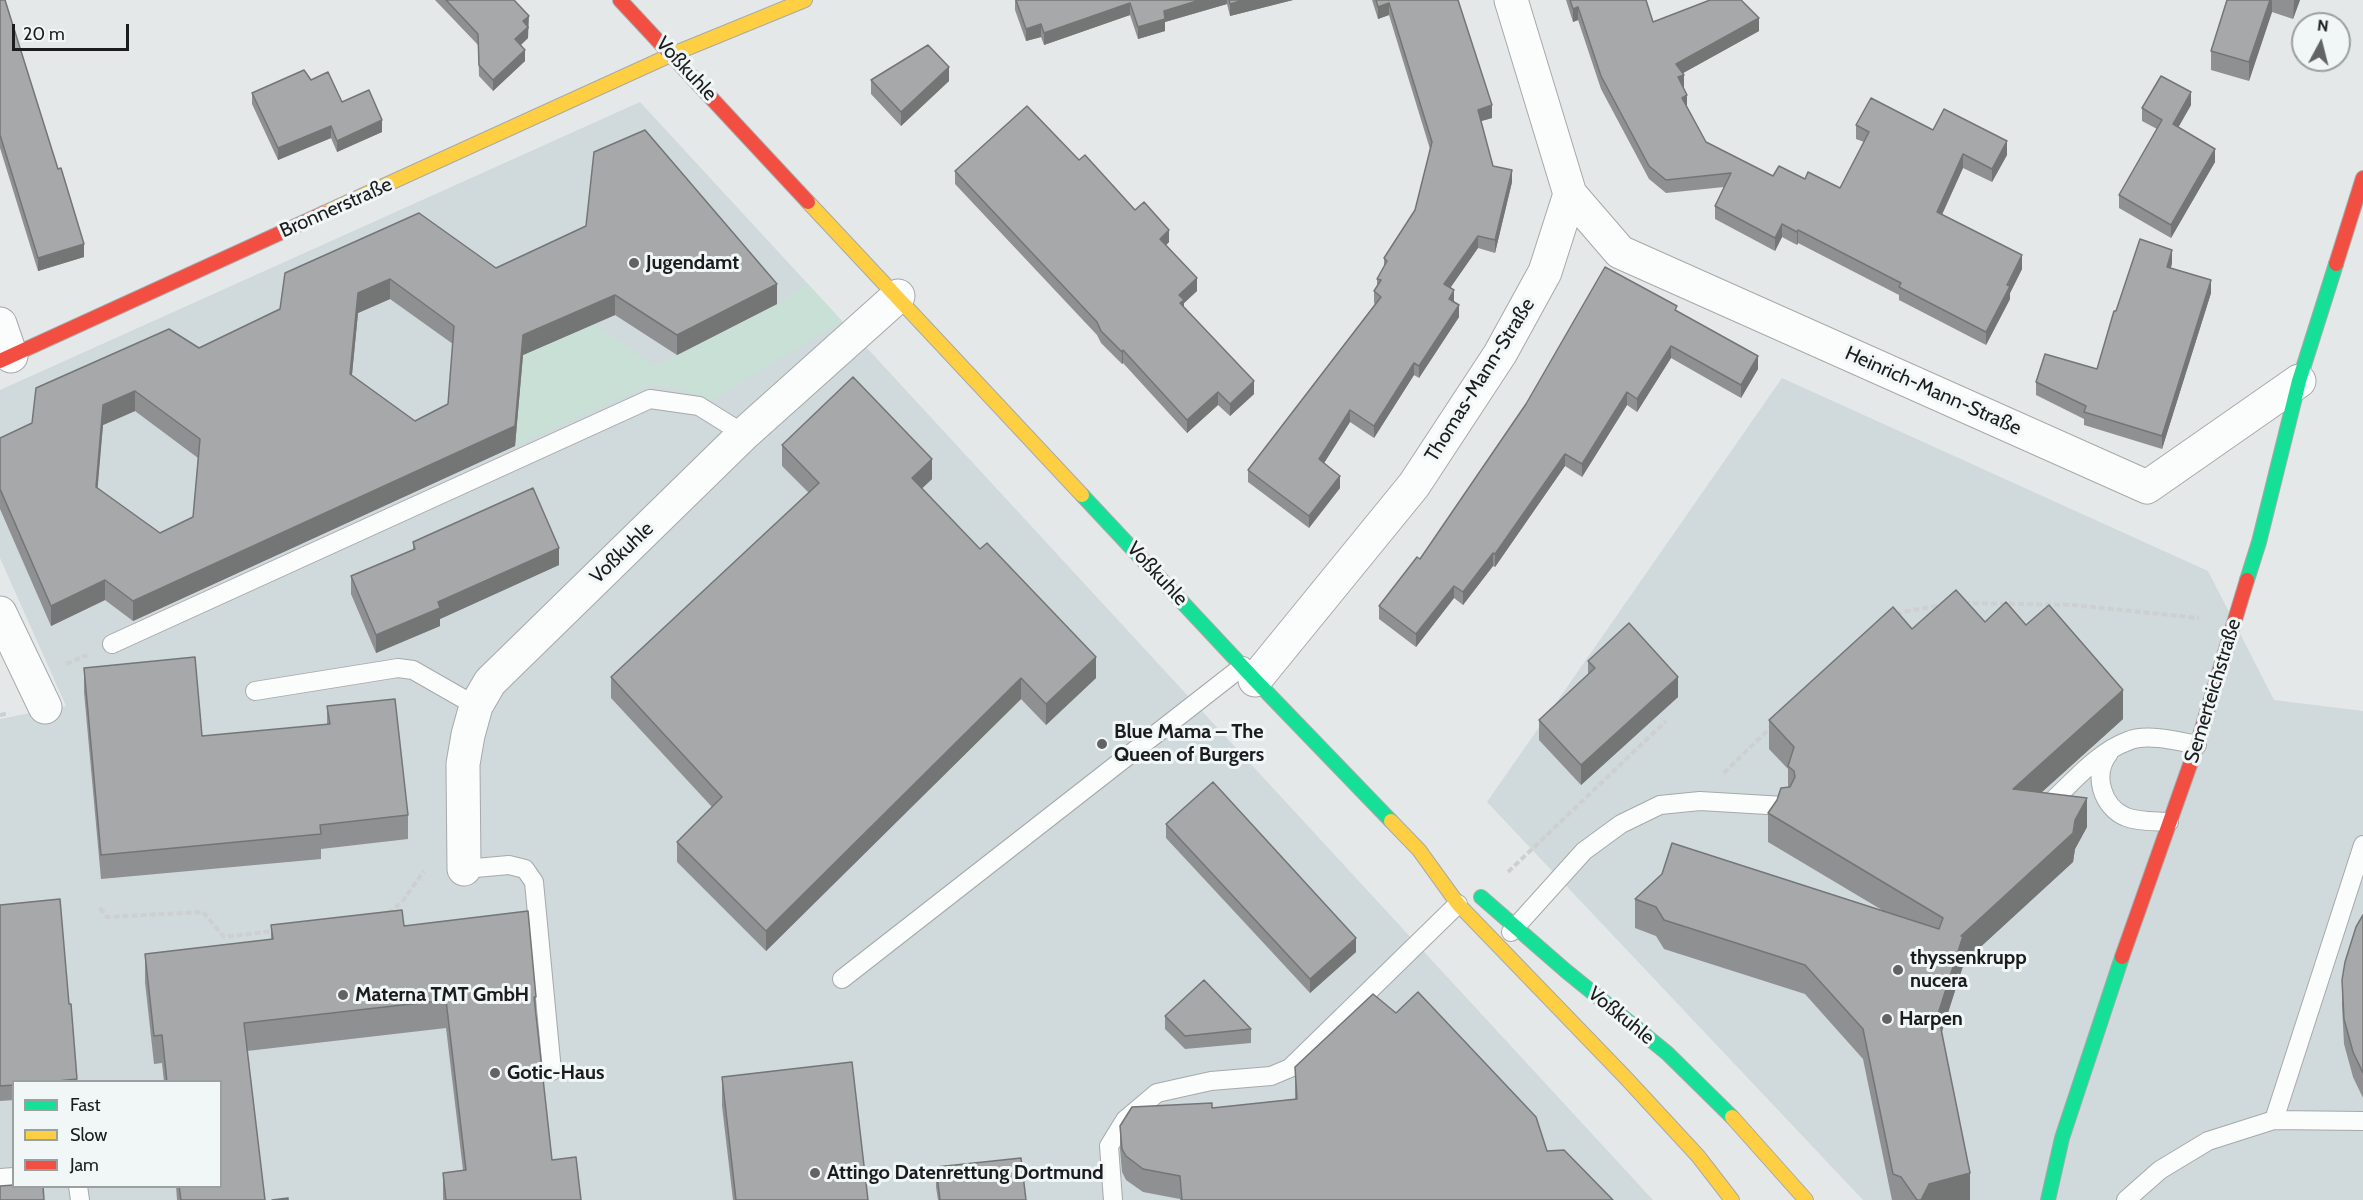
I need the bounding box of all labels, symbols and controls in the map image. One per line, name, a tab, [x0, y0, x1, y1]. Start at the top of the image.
scale bar	[15, 12, 132, 50]
north arrow	[2291, 12, 2351, 72]
text: N	[2316, 16, 2330, 36]
text: 20 m	[23, 23, 65, 45]
street label: Voßkuhle	[650, 32, 722, 106]
street label: Bronnerstraße	[276, 173, 396, 243]
place label: Jugendamt	[646, 251, 739, 275]
marker: Jugendamt	[627, 256, 641, 270]
street label: Thomas-Mann-Straße	[1420, 294, 1540, 466]
street label: Heinrich-Mann-Straße	[1841, 341, 2025, 441]
street label: Voßkuhle	[585, 517, 659, 589]
street label: Voßkuhle	[1121, 537, 1193, 611]
street label: Semerteichstraße	[2180, 616, 2246, 766]
place label: Blue Mama – The Queen of Burgers	[1114, 720, 1264, 767]
marker: Blue Mama – The Queen of Burgers	[1095, 737, 1109, 751]
place label: thyssenkrupp nucera	[1910, 946, 2027, 993]
marker: thyssenkrupp nucera	[1891, 963, 1905, 977]
street label: Voßkuhle	[1583, 982, 1659, 1050]
place label: Materna TMT GmbH	[355, 983, 529, 1007]
marker: Materna TMT GmbH	[336, 988, 350, 1002]
place label: Harpen	[1899, 1007, 1963, 1031]
marker: Harpen	[1880, 1012, 1894, 1026]
place label: Gotic-Haus	[507, 1061, 604, 1085]
marker: Gotic-Haus	[488, 1066, 502, 1080]
legend	[12, 1080, 222, 1188]
text: Fast	[70, 1094, 101, 1116]
text: Slow	[70, 1124, 107, 1146]
text: Jam	[70, 1154, 99, 1176]
place label: Attingo Datenrettung Dortmund	[827, 1161, 1104, 1185]
marker: Attingo Datenrettung Dortmund	[808, 1166, 822, 1180]

